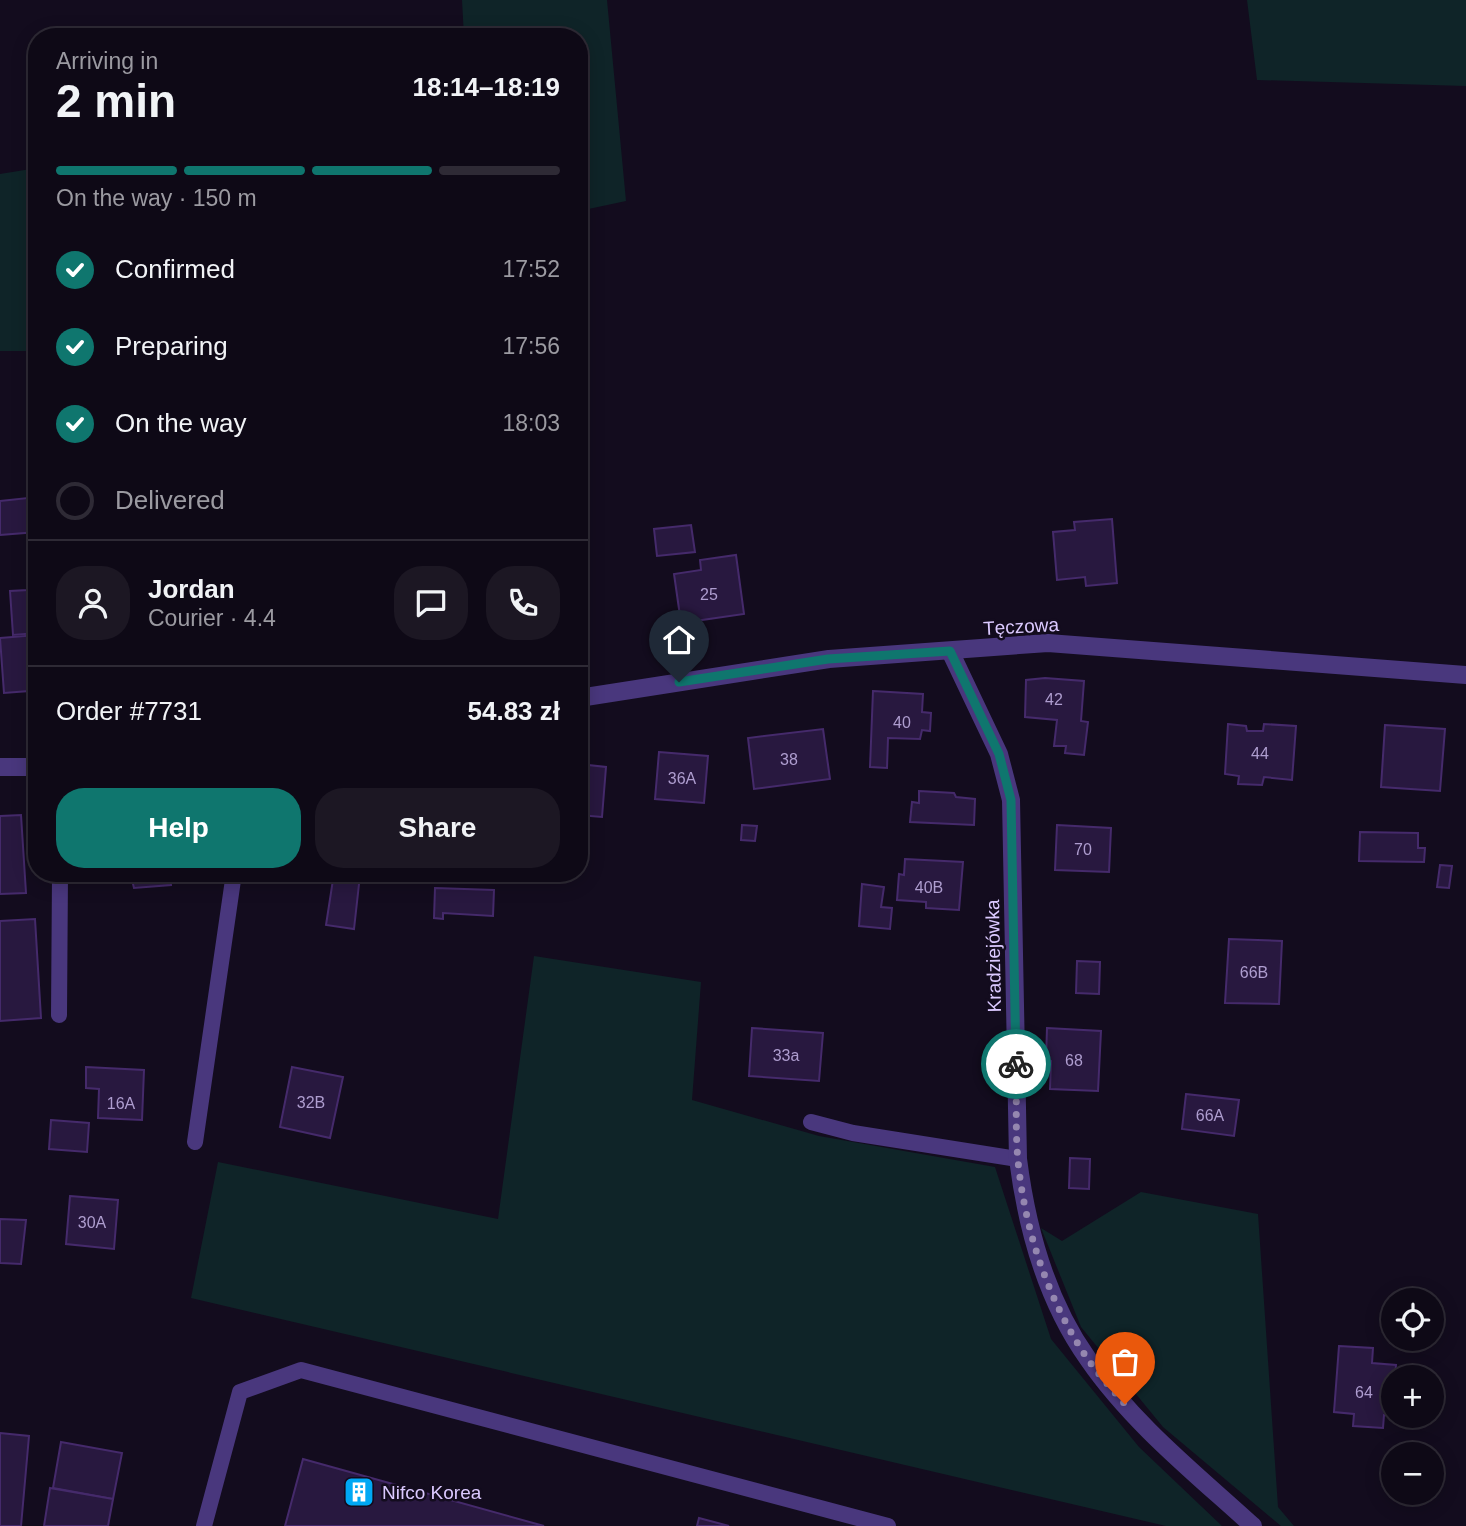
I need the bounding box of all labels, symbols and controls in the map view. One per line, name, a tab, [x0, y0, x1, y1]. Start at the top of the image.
text: Arriving in	[56, 48, 158, 74]
text: 18:14–18:19	[413, 72, 560, 102]
text: 2 min	[56, 75, 176, 127]
text: On the way · 150 m	[56, 185, 257, 211]
icon: check	[56, 251, 94, 289]
text: Confirmed	[115, 254, 235, 284]
text: 17:52	[502, 256, 560, 282]
icon: check	[56, 328, 94, 366]
text: Preparing	[115, 331, 228, 361]
text: 17:56	[502, 333, 560, 359]
icon: check	[56, 405, 94, 443]
text: On the way	[115, 408, 247, 438]
text: 18:03	[502, 410, 560, 436]
text: Delivered	[115, 485, 225, 515]
button: person	[56, 566, 130, 640]
button: chat	[394, 566, 468, 640]
button: phone	[486, 566, 560, 640]
text: Jordan	[148, 574, 235, 604]
house number: 25	[700, 586, 718, 603]
text: Courier · 4.4	[148, 605, 276, 631]
pin	[649, 610, 709, 682]
street label: Tęczowa	[983, 614, 1060, 639]
icon: home	[660, 621, 698, 659]
house number: 42	[1045, 691, 1063, 708]
text: Order #7731	[56, 696, 202, 726]
text: 54.83 zł	[467, 696, 560, 726]
house number: 40	[893, 714, 911, 731]
house number: 44	[1251, 745, 1269, 762]
house number: 38	[780, 751, 798, 768]
house number: 36A	[668, 770, 697, 787]
button: Help	[56, 788, 301, 868]
button: Share	[315, 788, 560, 868]
house number: 70	[1074, 841, 1092, 858]
house number: 40B	[915, 879, 943, 896]
street label: Kradziejówka	[982, 899, 1005, 1013]
house number: 66B	[1240, 964, 1268, 981]
courier	[981, 1029, 1051, 1099]
icon: bike	[997, 1045, 1035, 1083]
house number: 33a	[773, 1047, 799, 1064]
house number: 68	[1065, 1052, 1083, 1069]
house number: 32B	[297, 1094, 325, 1111]
house number: 16A	[107, 1095, 136, 1112]
house number: 66A	[1196, 1107, 1225, 1124]
house number: 30A	[78, 1214, 107, 1231]
map controls	[1381, 1288, 1444, 1505]
button: locate	[1381, 1288, 1444, 1351]
pin	[1095, 1332, 1155, 1404]
icon: bag	[1106, 1343, 1144, 1381]
button: +	[1381, 1365, 1444, 1428]
house number: 64	[1355, 1384, 1373, 1401]
button: −	[1381, 1442, 1444, 1505]
building icon: Nifco Korea	[342, 1475, 376, 1509]
place label: Nifco Korea	[382, 1482, 482, 1503]

